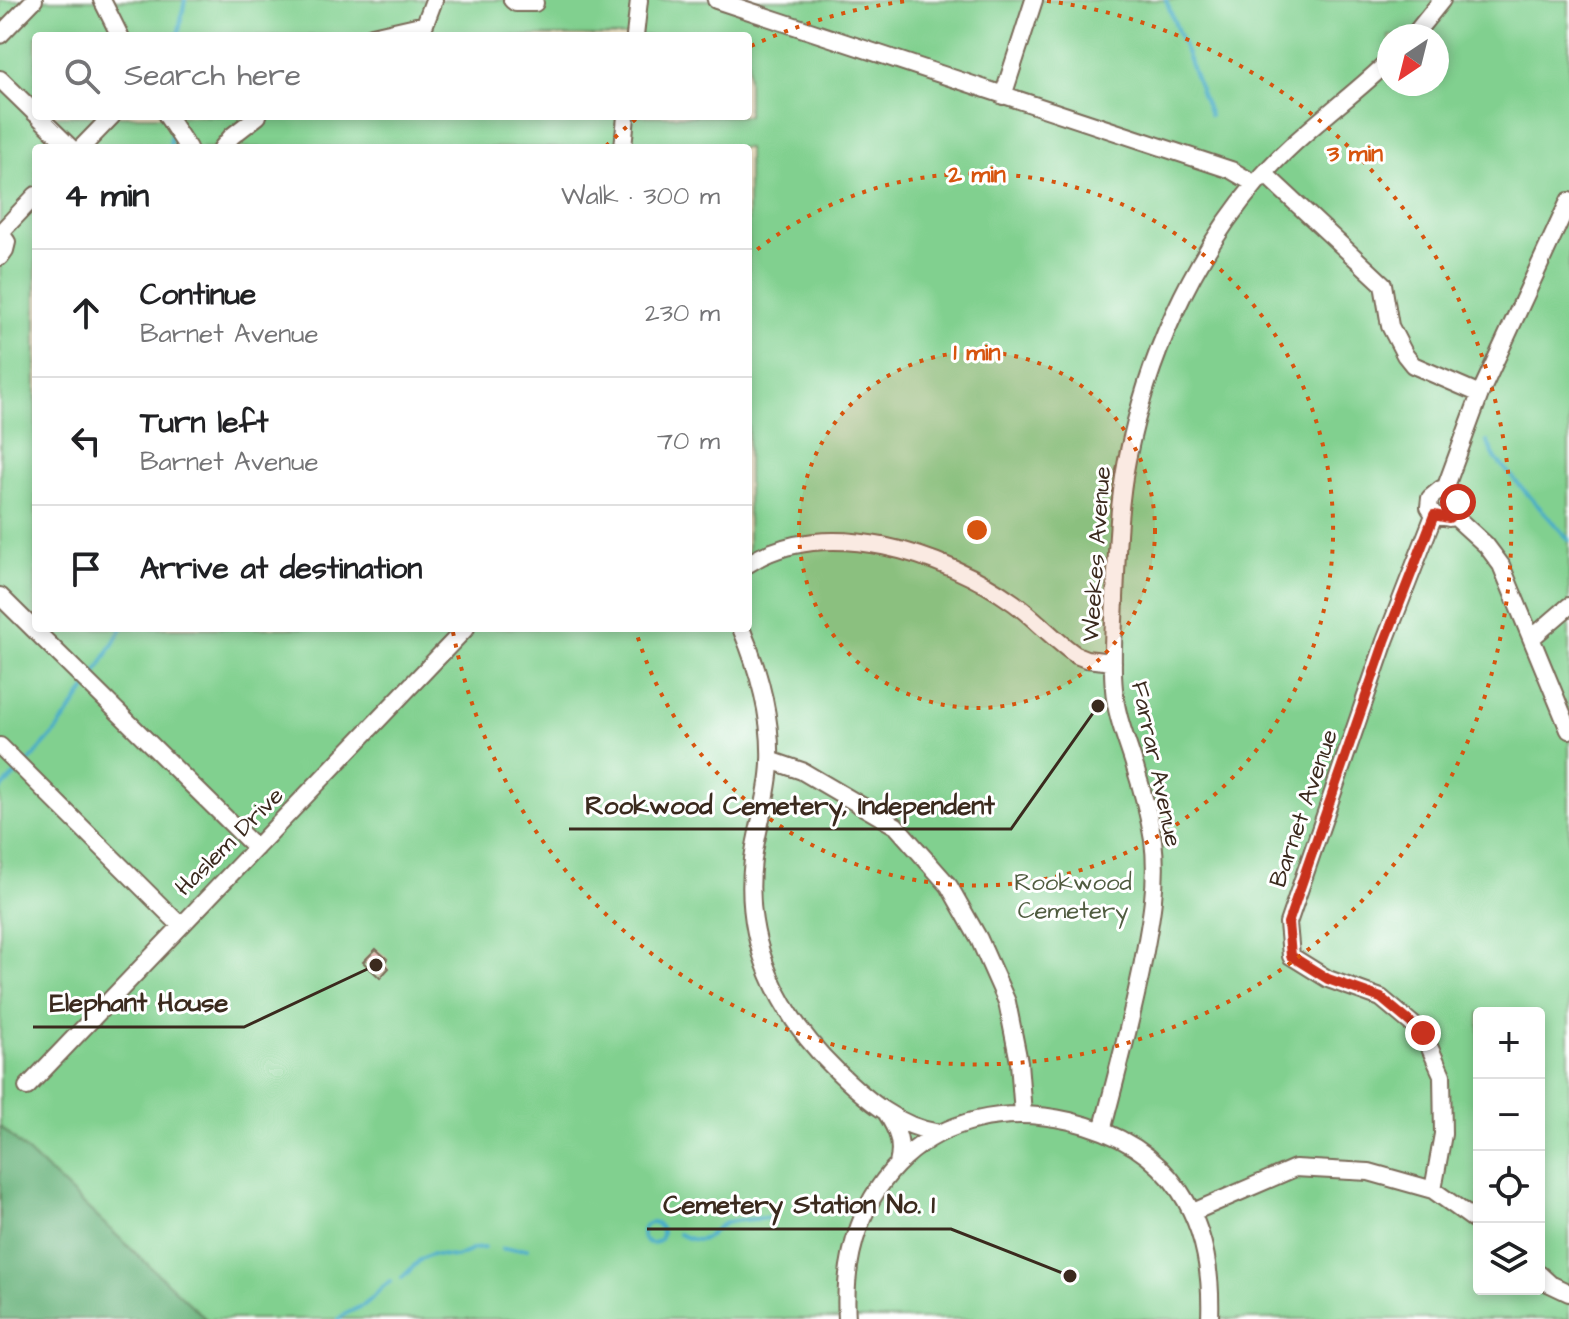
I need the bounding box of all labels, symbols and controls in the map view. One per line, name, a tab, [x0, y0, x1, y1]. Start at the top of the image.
north arrow	[1377, 24, 1449, 96]
search box	[32, 32, 752, 120]
icon: search	[60, 54, 104, 98]
text: Search here	[124, 55, 301, 97]
text: 3 min	[1326, 137, 1383, 171]
text: 2 min	[947, 158, 1006, 192]
text: 4 min	[64, 172, 149, 220]
text: Walk · 300 m	[561, 178, 720, 214]
text: Continue	[140, 274, 256, 316]
icon: ahead	[64, 291, 108, 335]
text: 230 m	[645, 295, 720, 331]
text: Barnet Avenue	[140, 316, 319, 352]
text: 1 min	[954, 336, 1001, 370]
text: Turn left	[140, 402, 268, 444]
icon: left	[64, 419, 108, 463]
text: 70 m	[657, 423, 720, 459]
text: Barnet Avenue	[140, 444, 319, 480]
street label: Weekes Avenue	[1074, 465, 1120, 643]
route start	[1440, 484, 1476, 520]
centre of rings	[963, 516, 991, 544]
icon: arrive	[64, 547, 108, 591]
text: Arrive at destination	[140, 548, 422, 590]
street label: Farrar Avenue	[1122, 678, 1190, 850]
street label: Barnet Avenue	[1261, 725, 1347, 892]
callout: Rookwood Cemetery, Independent	[569, 779, 1011, 829]
street label: Haslem Drive	[168, 780, 292, 904]
text: Rookwood Cemetery, Independent	[585, 788, 995, 827]
park label: Rookwood Cemetery	[1014, 866, 1132, 929]
callout: Elephant House	[33, 977, 244, 1027]
text: Elephant House	[50, 985, 228, 1021]
map controls	[1473, 1007, 1545, 1295]
button: +	[1473, 1007, 1545, 1079]
route end	[1405, 1015, 1441, 1051]
button: −	[1473, 1079, 1545, 1151]
button: locate	[1473, 1151, 1545, 1223]
callout: Cemetery Station No. 1	[647, 1179, 951, 1229]
text: Cemetery Station No. 1	[663, 1187, 935, 1226]
button: layers	[1473, 1223, 1545, 1295]

